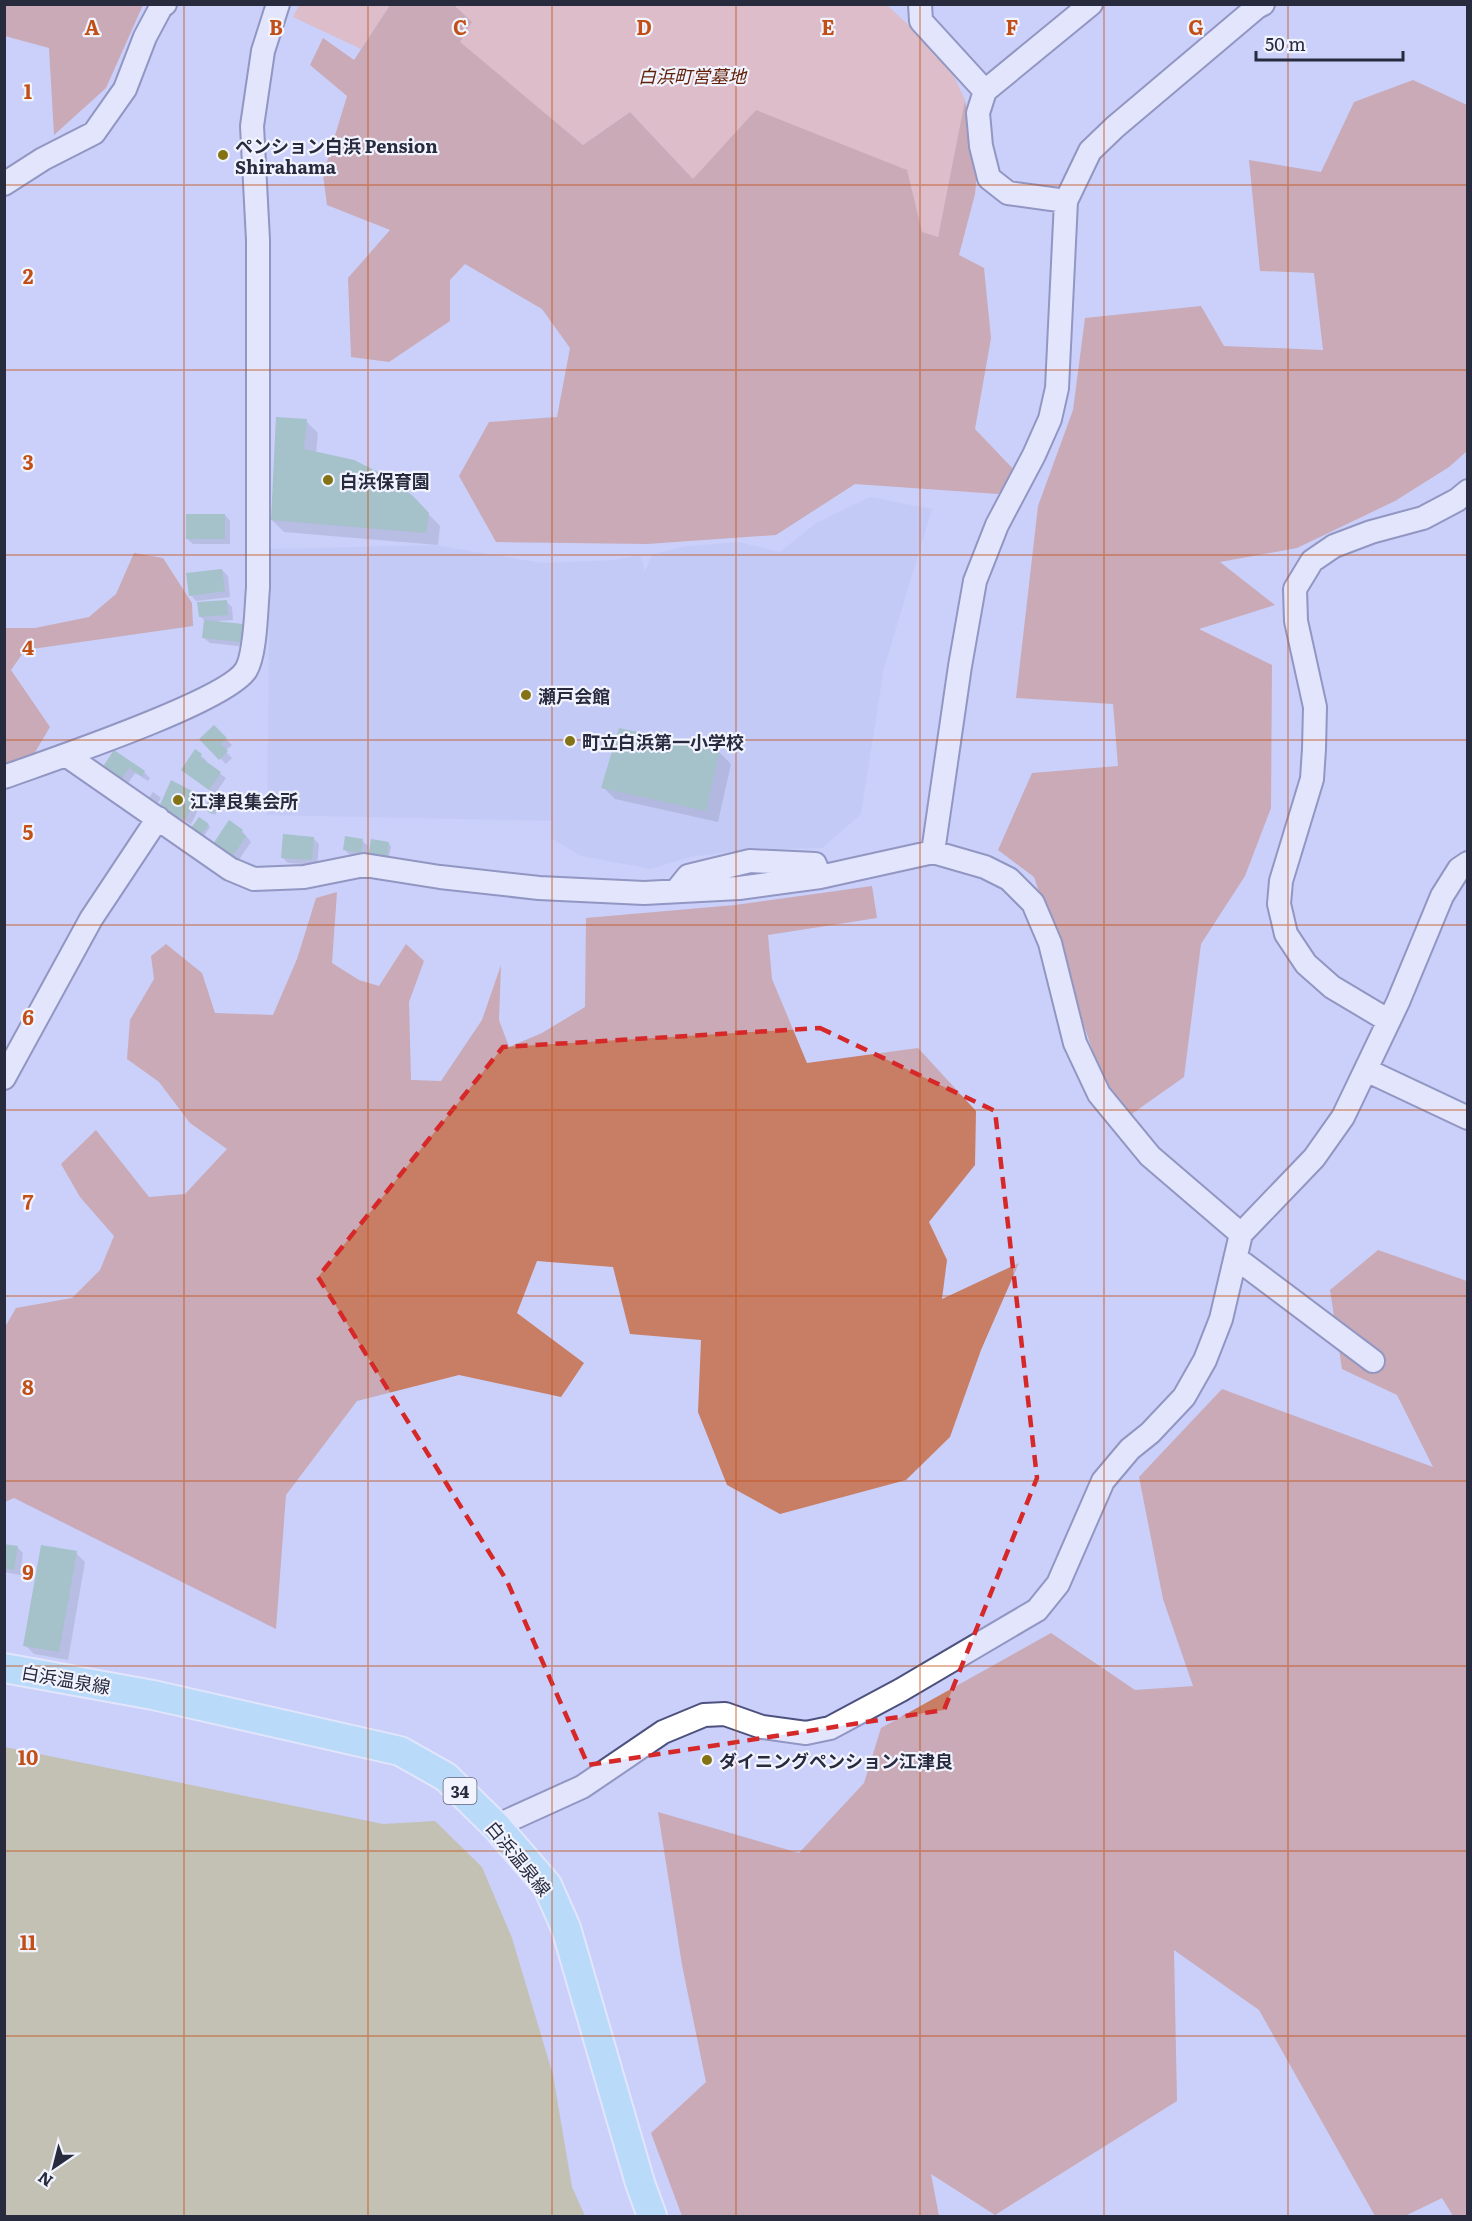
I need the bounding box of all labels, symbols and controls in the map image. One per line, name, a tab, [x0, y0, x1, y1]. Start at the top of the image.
text: A	[84, 11, 100, 41]
text: B	[269, 11, 283, 41]
text: C	[453, 11, 467, 41]
text: D	[636, 11, 652, 41]
text: E	[821, 11, 835, 41]
text: F	[1006, 11, 1019, 41]
text: G	[1188, 11, 1204, 41]
scale bar	[1256, 24, 1403, 62]
text: 50 m	[1265, 30, 1306, 57]
park label: 白浜町営墓地	[638, 62, 748, 89]
text: 1	[24, 75, 32, 105]
place label: ペンション白浜 Pension Shirahama	[235, 132, 438, 180]
marker: ペンション白浜 Pension Shirahama	[216, 148, 230, 162]
text: 2	[23, 260, 34, 290]
text: 3	[22, 446, 34, 476]
place label: 白浜保育園	[340, 467, 430, 494]
marker: 白浜保育園	[321, 473, 335, 487]
text: 4	[22, 631, 34, 661]
place label: 瀬戸会館	[538, 682, 610, 709]
marker: 瀬戸会館	[519, 688, 533, 702]
place label: 町立白浜第一小学校	[582, 728, 744, 755]
marker: 町立白浜第一小学校	[563, 734, 577, 748]
place label: 江津良集会所	[190, 787, 298, 814]
marker: 江津良集会所	[171, 793, 185, 807]
text: 5	[23, 816, 34, 846]
text: 6	[22, 1001, 34, 1031]
text: 7	[23, 1186, 34, 1216]
text: 8	[22, 1371, 34, 1401]
text: 9	[22, 1556, 34, 1586]
street label: 白浜温泉線	[19, 1658, 113, 1700]
text: 10	[18, 1741, 38, 1771]
place label: ダイニングペンション江津良	[719, 1747, 953, 1774]
marker: ダイニングペンション江津良	[700, 1753, 714, 1767]
road number: 34	[444, 1778, 476, 1804]
street label: 白浜温泉線	[480, 1815, 558, 1901]
text: 11	[20, 1926, 36, 1956]
north arrow	[24, 2137, 84, 2197]
text: N	[32, 2166, 57, 2194]

